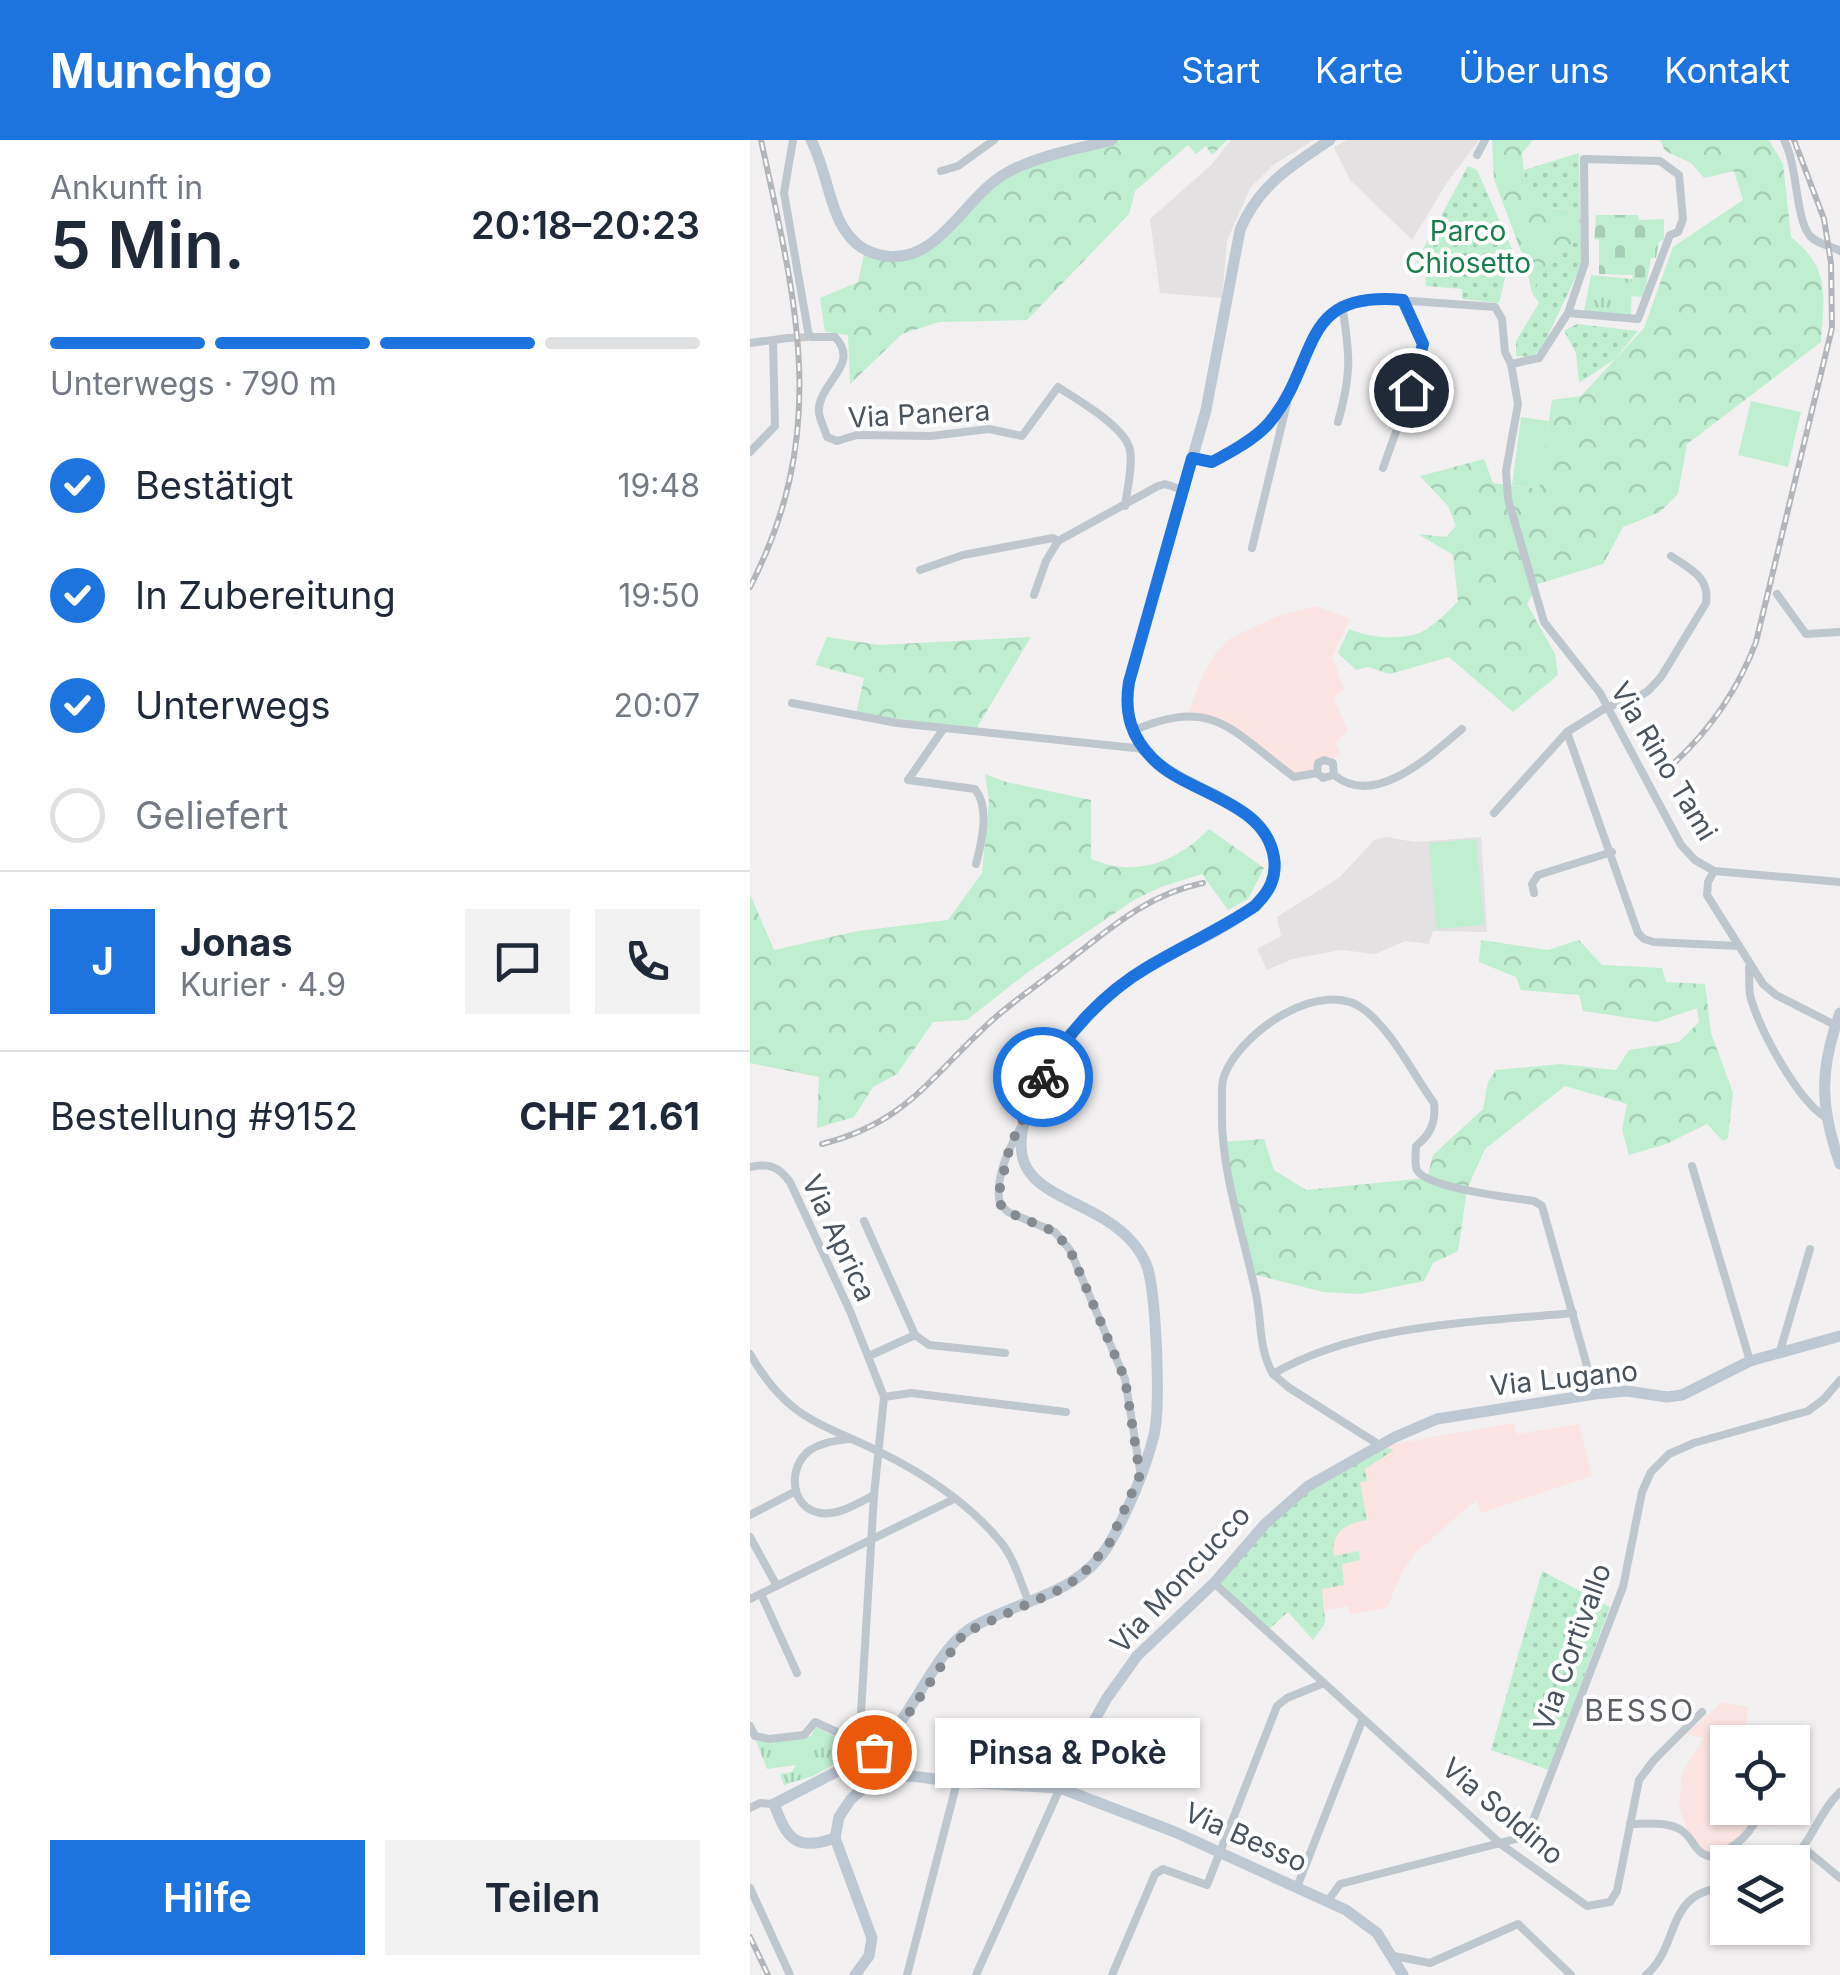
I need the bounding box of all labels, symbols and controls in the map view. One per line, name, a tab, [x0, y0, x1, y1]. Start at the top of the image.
text: Munchgo	[50, 41, 272, 100]
text: Start	[1181, 49, 1260, 91]
text: Karte	[1315, 49, 1404, 91]
text: Über uns	[1459, 49, 1609, 91]
text: Kontakt	[1664, 49, 1790, 91]
text: Ankunft in	[50, 168, 203, 207]
text: 20:18–20:23	[471, 202, 700, 248]
text: 5 Min.	[50, 205, 245, 284]
park label: Parco Chiosetto	[1405, 214, 1531, 280]
pin	[1369, 348, 1454, 433]
icon: home	[1384, 363, 1439, 418]
text: Unterwegs · 790 m	[50, 364, 337, 403]
street label: Via Panera	[847, 393, 991, 435]
icon: check	[50, 458, 105, 513]
text: Bestätigt	[135, 462, 293, 508]
text: 19:48	[617, 466, 700, 505]
icon: check	[50, 568, 105, 623]
text: In Zubereitung	[135, 572, 396, 618]
text: 19:50	[618, 576, 700, 615]
street label: Via Rino Tami	[1603, 676, 1725, 846]
icon: check	[50, 678, 105, 733]
text: Unterwegs	[135, 682, 331, 728]
text: 20:07	[613, 686, 700, 725]
text: Geliefert	[135, 792, 289, 838]
button: chat	[465, 909, 570, 1014]
button: phone	[595, 909, 700, 1014]
text: Jonas	[180, 919, 293, 965]
text: J	[91, 938, 114, 984]
text: Kurier · 4.9	[180, 965, 346, 1004]
courier	[993, 1027, 1093, 1127]
icon: bike	[1016, 1050, 1071, 1105]
text: Bestellung #9152	[50, 1093, 358, 1139]
text: CHF 21.61	[519, 1093, 700, 1139]
street label: Via Aprica	[795, 1169, 883, 1307]
street label: Via Lugano	[1488, 1353, 1640, 1403]
street label: Via Moncucco	[1103, 1498, 1257, 1660]
street label: Via Cortivallo	[1526, 1559, 1618, 1735]
district label: BESSO	[1584, 1692, 1696, 1728]
pin	[832, 1710, 917, 1795]
callout: Pinsa & Pokè	[934, 1717, 1199, 1787]
icon: bag	[847, 1725, 902, 1780]
map controls	[1710, 1725, 1810, 1945]
button: locate	[1710, 1725, 1810, 1825]
text: Pinsa & Pokè	[968, 1733, 1167, 1772]
street label: Via Soldino	[1435, 1750, 1571, 1872]
street label: Via Besso	[1179, 1795, 1313, 1879]
button: Hilfe	[50, 1840, 365, 1955]
button: Teilen	[385, 1840, 700, 1955]
button: layers	[1710, 1845, 1810, 1945]

